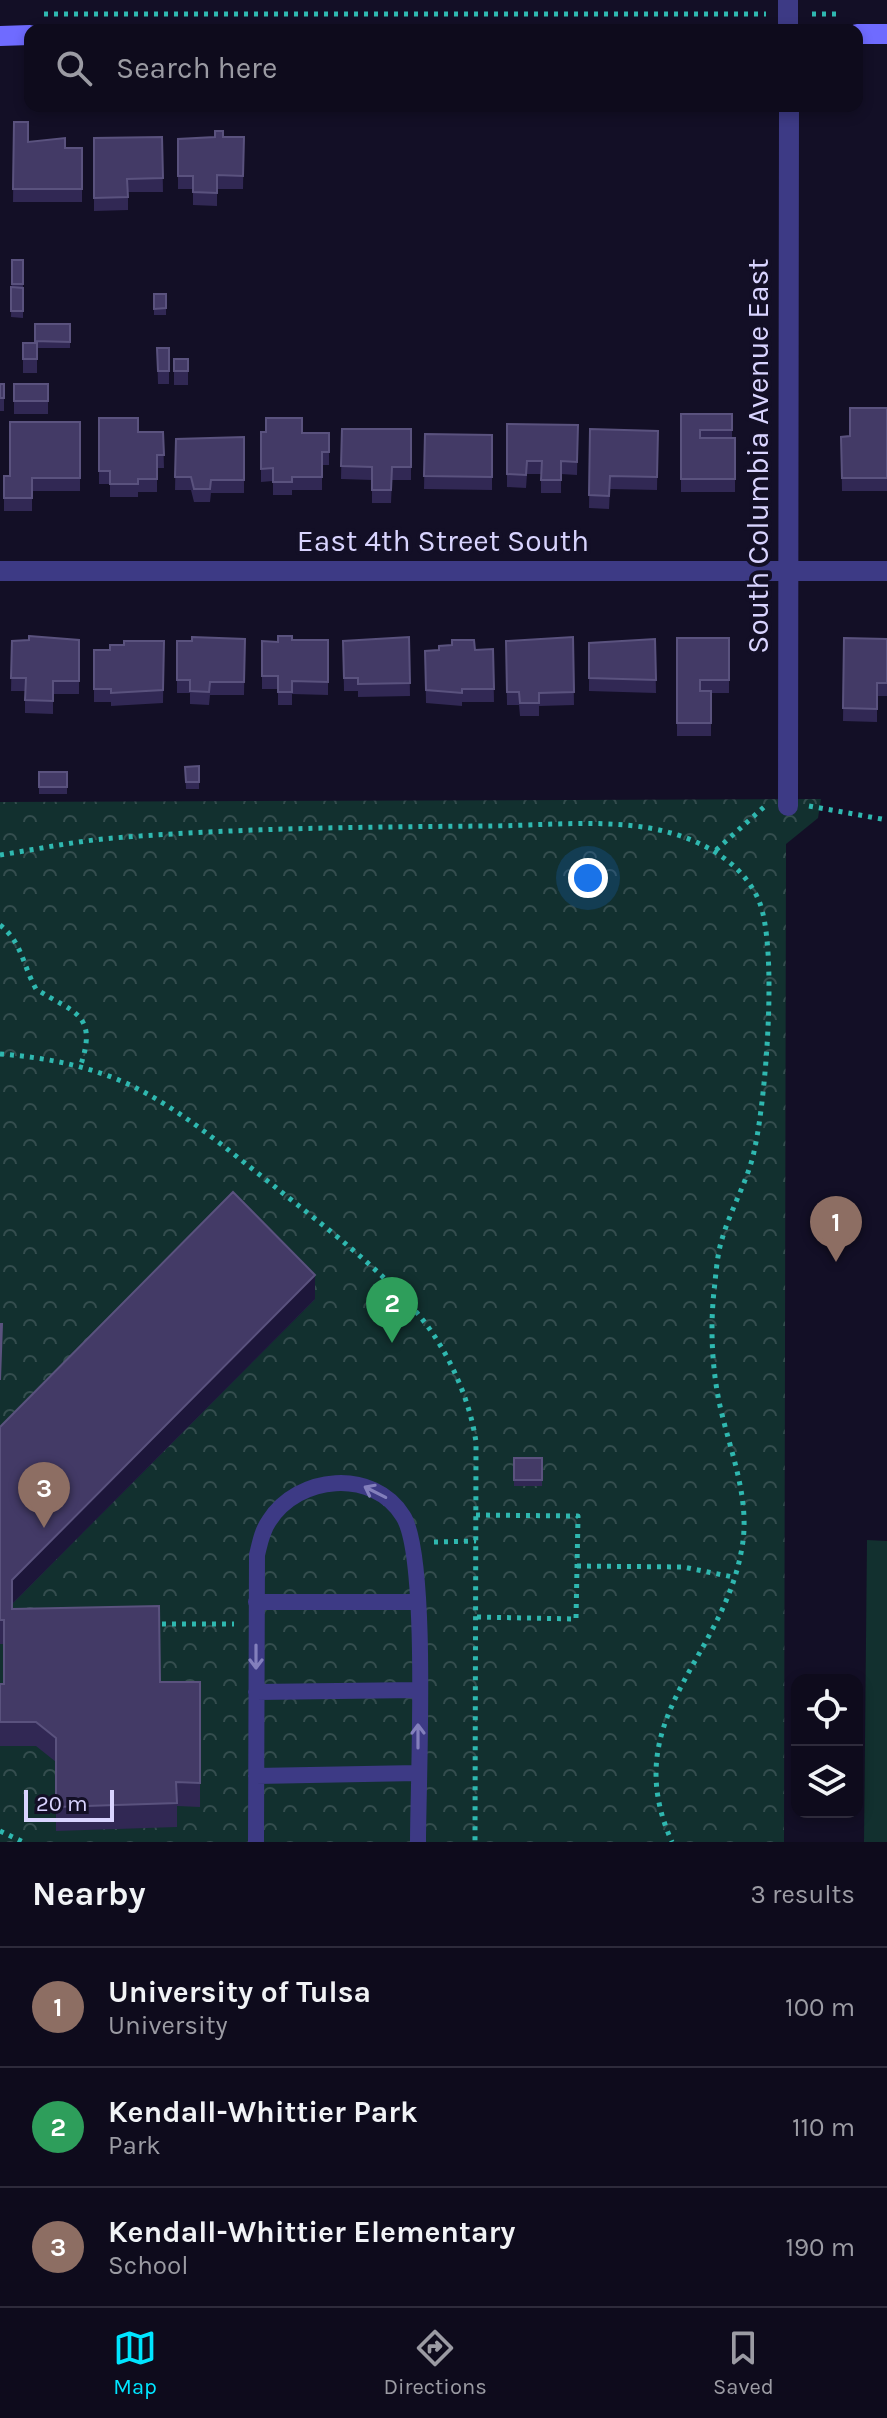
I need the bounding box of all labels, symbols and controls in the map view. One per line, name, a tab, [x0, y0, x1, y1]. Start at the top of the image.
search box	[24, 24, 863, 112]
icon: search	[52, 46, 96, 90]
text: Search here	[116, 50, 277, 86]
street label: South Columbia Avenue East	[740, 258, 776, 654]
street label: East 4th Street South	[297, 523, 589, 559]
your location	[568, 858, 608, 898]
pin: 1	[810, 1196, 862, 1262]
pin: 2	[366, 1277, 418, 1343]
pin: 3	[18, 1462, 70, 1528]
one-way arrow	[364, 1484, 388, 1500]
one-way arrow	[248, 1643, 264, 1670]
map controls	[791, 1674, 863, 1818]
button: locate	[791, 1674, 863, 1746]
one-way arrow	[410, 1723, 426, 1750]
button: layers	[791, 1746, 863, 1818]
scale bar	[24, 1786, 114, 1822]
text: 20 m	[36, 1791, 88, 1817]
text: Nearby	[32, 1874, 146, 1914]
text: 3 results	[751, 1879, 855, 1910]
text: University of Tulsa	[108, 1974, 371, 2010]
text: 1	[53, 1992, 63, 2023]
text: 100 m	[785, 1992, 855, 2023]
text: University	[108, 2010, 228, 2041]
text: Kendall-Whittier Park	[108, 2094, 418, 2130]
text: 2	[50, 2112, 66, 2143]
text: 110 m	[792, 2112, 855, 2143]
text: Park	[108, 2130, 161, 2161]
text: Kendall-Whittier Elementary	[108, 2214, 515, 2250]
text: 3	[50, 2232, 66, 2263]
text: 190 m	[785, 2232, 855, 2263]
text: School	[108, 2250, 189, 2281]
tab: Map	[113, 2326, 157, 2400]
tab: Directions	[383, 2326, 487, 2400]
tab: Saved	[713, 2326, 774, 2400]

